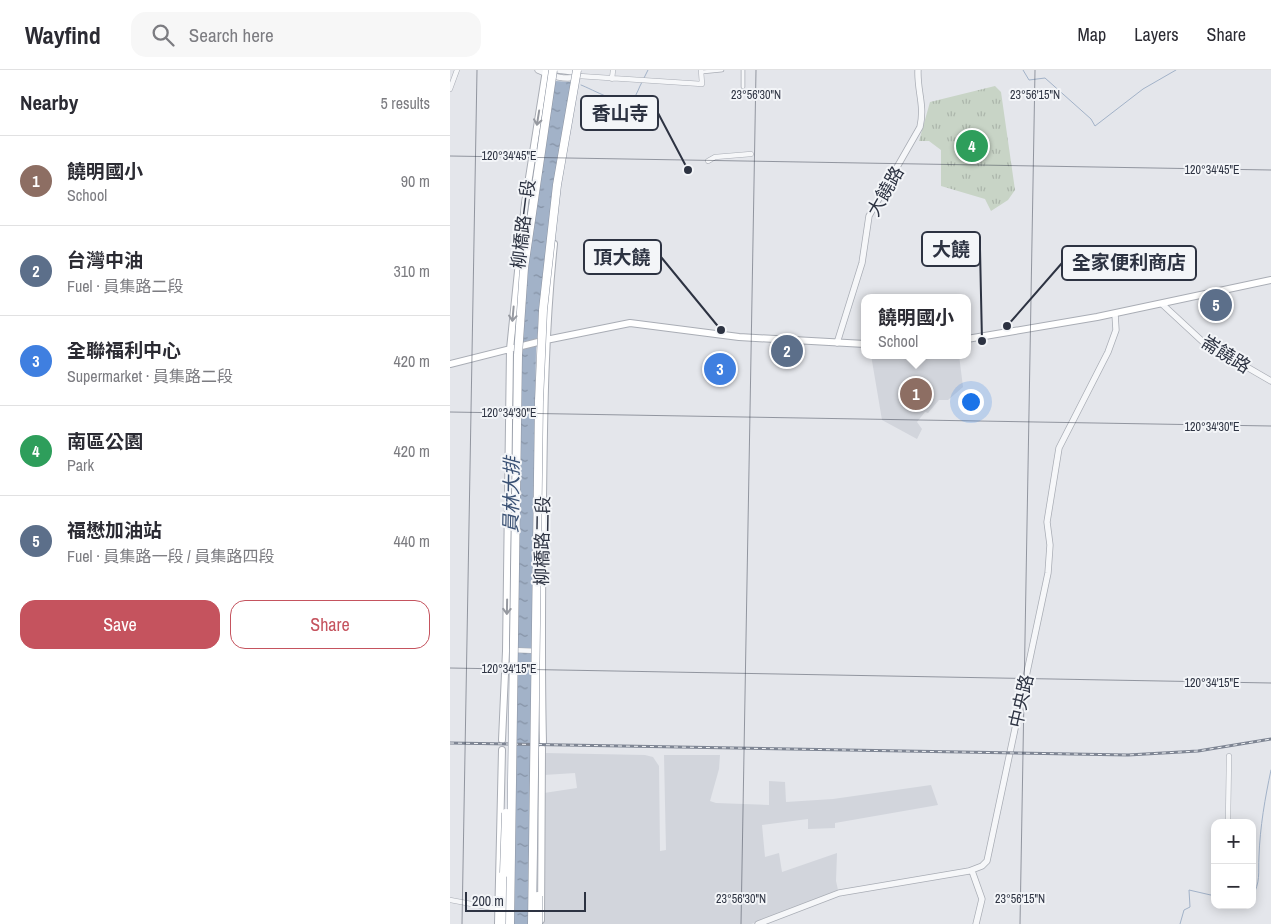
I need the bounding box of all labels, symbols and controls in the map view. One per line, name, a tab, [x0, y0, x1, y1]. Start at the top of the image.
search box	[131, 12, 481, 57]
text: Wayfind	[25, 19, 101, 51]
icon: search	[149, 21, 177, 49]
text: Search here	[189, 22, 274, 48]
text: Map	[1078, 22, 1106, 47]
text: Layers	[1134, 22, 1179, 47]
text: Share	[1207, 22, 1246, 47]
text: 23°56'30"N	[731, 87, 781, 103]
text: 23°56'15"N	[1010, 87, 1060, 103]
text: Nearby	[20, 88, 78, 117]
text: 5 results	[380, 92, 430, 114]
callout: 香山寺	[581, 96, 658, 130]
text: 香山寺	[591, 100, 649, 126]
one-way arrow	[533, 110, 543, 126]
pin: 4	[956, 127, 988, 165]
text: 120°34'45"E	[481, 148, 537, 164]
text: 饒明國小	[67, 158, 143, 184]
street label: 大饒路	[861, 161, 909, 221]
text: 120°34'45"E	[1184, 162, 1240, 178]
text: 1	[32, 170, 40, 192]
text: 90 m	[401, 170, 430, 192]
street label: 柳橋路一段	[505, 178, 541, 270]
text: School	[67, 184, 107, 206]
callout: 大饒	[922, 232, 980, 266]
text: 大饒	[932, 236, 970, 262]
callout: 頂大饒	[584, 240, 661, 274]
text: 頂大饒	[593, 244, 651, 270]
callout: 全家便利商店	[1062, 246, 1196, 280]
text: 台灣中油	[67, 247, 143, 273]
text: 全家便利商店	[1072, 249, 1186, 275]
text: 2	[32, 260, 40, 282]
text: 310 m	[394, 260, 430, 282]
text: Fuel · 員集路二段	[67, 275, 183, 297]
pin: 5	[1200, 286, 1232, 324]
popup	[861, 294, 971, 359]
text: 饒明國小	[878, 304, 954, 330]
one-way arrow	[509, 306, 518, 322]
street label: 崙饒路	[1196, 329, 1256, 379]
text: School	[878, 330, 918, 352]
pin: 2	[771, 332, 803, 370]
text: 全聯福利中心	[67, 337, 181, 363]
text: 3	[32, 350, 40, 372]
text: 420 m	[394, 350, 430, 372]
pin: 3	[704, 350, 736, 388]
text: Supermarket · 員集路二段	[67, 365, 233, 387]
pin: 1	[900, 375, 932, 413]
your location	[958, 389, 984, 415]
text: 120°34'30"E	[481, 405, 537, 421]
text: 120°34'30"E	[1184, 419, 1240, 435]
text: 南區公園	[67, 428, 143, 454]
text: 4	[32, 440, 40, 462]
text: 420 m	[394, 440, 430, 462]
text: Park	[67, 454, 94, 476]
water label: 員林大排	[497, 454, 525, 533]
street label: 柳橋路二段	[529, 496, 555, 586]
text: 福懋加油站	[67, 517, 162, 543]
text: 5	[32, 530, 40, 552]
text: 440 m	[394, 530, 430, 552]
text: Fuel · 員集路一段 / 員集路四段	[67, 545, 274, 567]
one-way arrow	[502, 599, 512, 615]
button: Save	[20, 600, 220, 649]
button: Share	[230, 600, 430, 649]
text: 120°34'15"E	[481, 661, 537, 677]
street label: 中央路	[1003, 672, 1039, 730]
text: 120°34'15"E	[1184, 675, 1240, 691]
map controls	[1211, 819, 1256, 909]
button: +	[1211, 819, 1256, 864]
button: −	[1211, 864, 1256, 909]
scale bar	[465, 889, 586, 912]
text: 23°56'30"N	[716, 891, 766, 907]
text: 23°56'15"N	[995, 891, 1045, 907]
text: 200 m	[472, 892, 504, 910]

